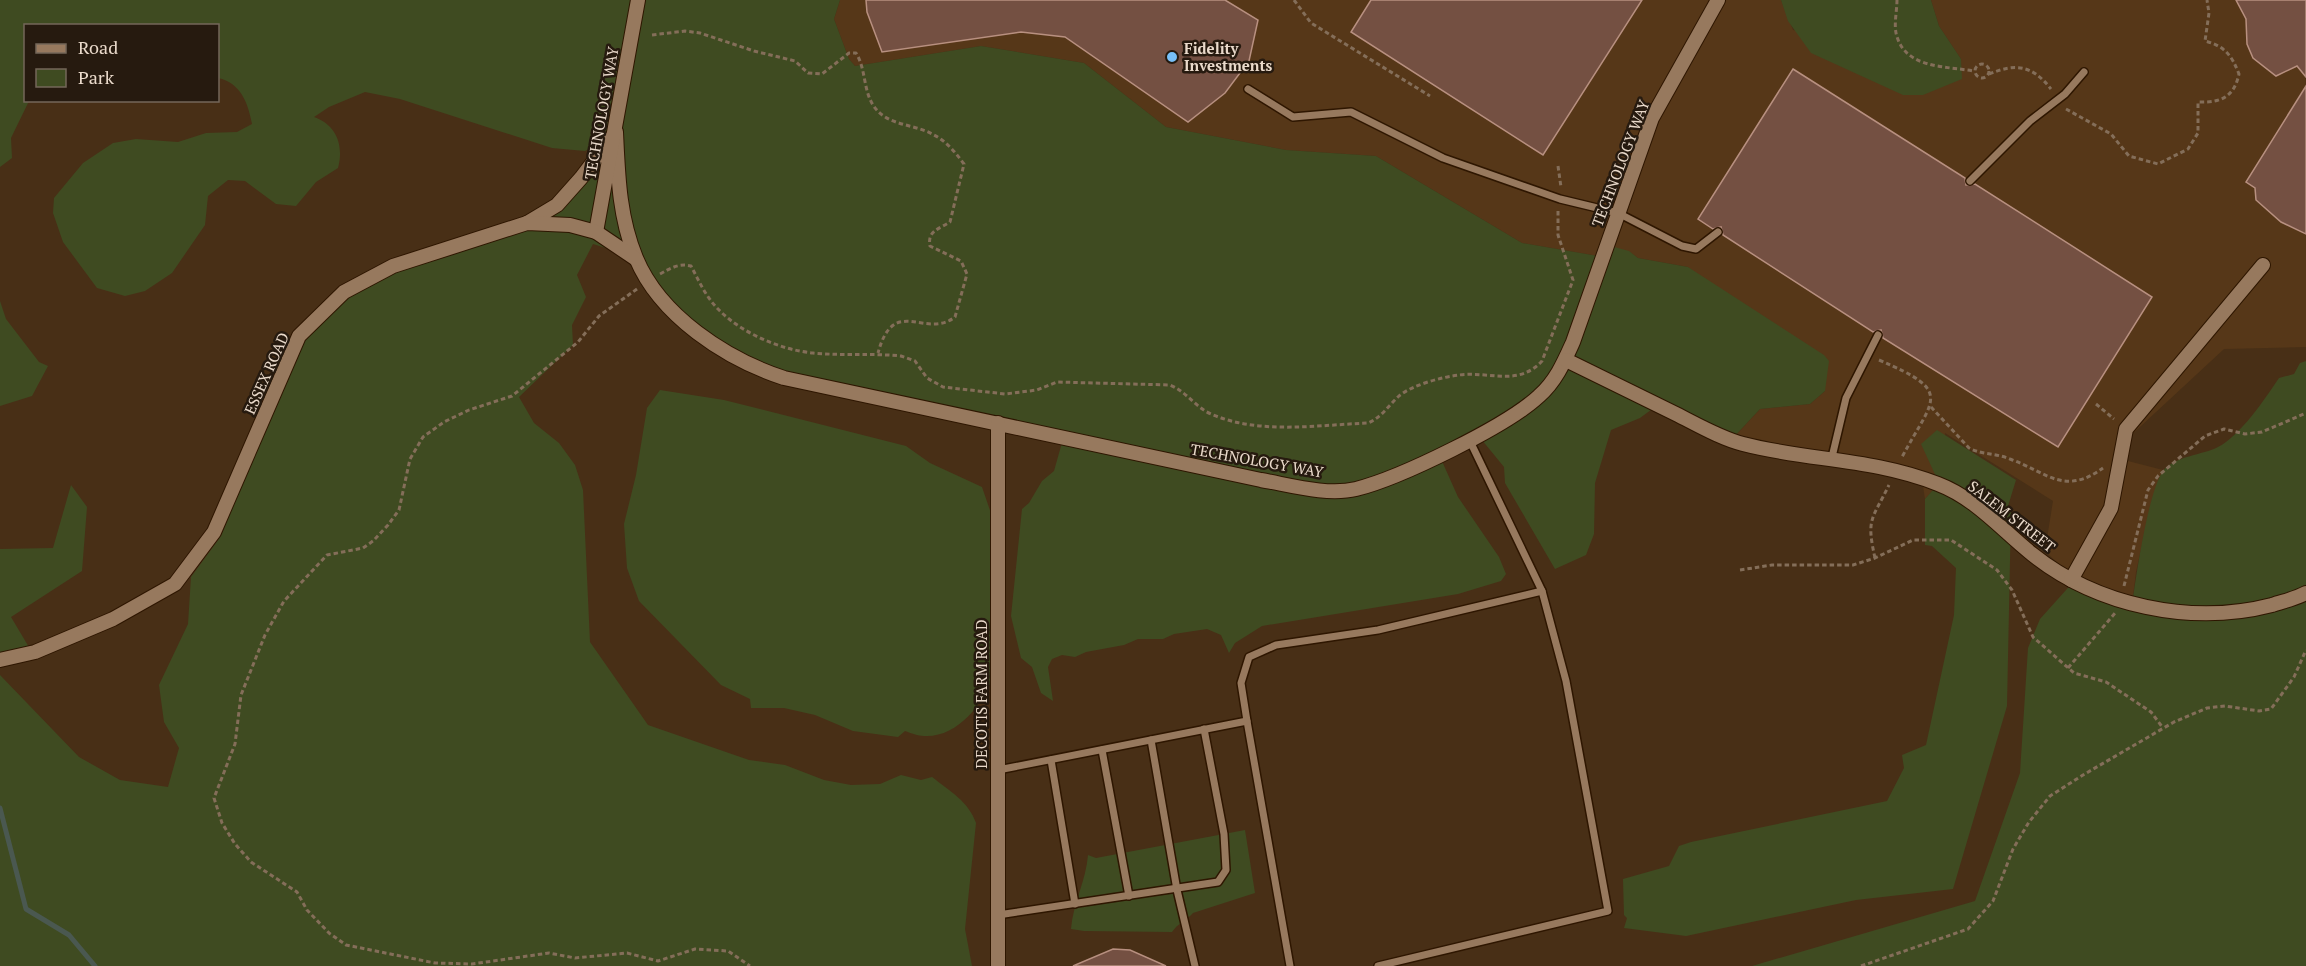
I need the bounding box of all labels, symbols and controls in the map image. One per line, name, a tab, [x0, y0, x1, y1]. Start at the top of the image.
legend	[24, 24, 219, 102]
text: Road	[78, 35, 118, 59]
place label: Fidelity Investments	[1184, 38, 1272, 75]
street label: TECHNOLOGY WAY	[579, 45, 623, 181]
marker: Fidelity Investments	[1165, 50, 1179, 64]
text: Park	[78, 65, 115, 89]
street label: TECHNOLOGY WAY	[1587, 96, 1654, 229]
street label: ESSEX ROAD	[239, 329, 293, 417]
street label: TECHNOLOGY WAY	[1189, 438, 1325, 482]
street label: SALEM STREET	[1964, 476, 2060, 556]
street label: DECOTIS FARM ROAD	[971, 619, 991, 769]

